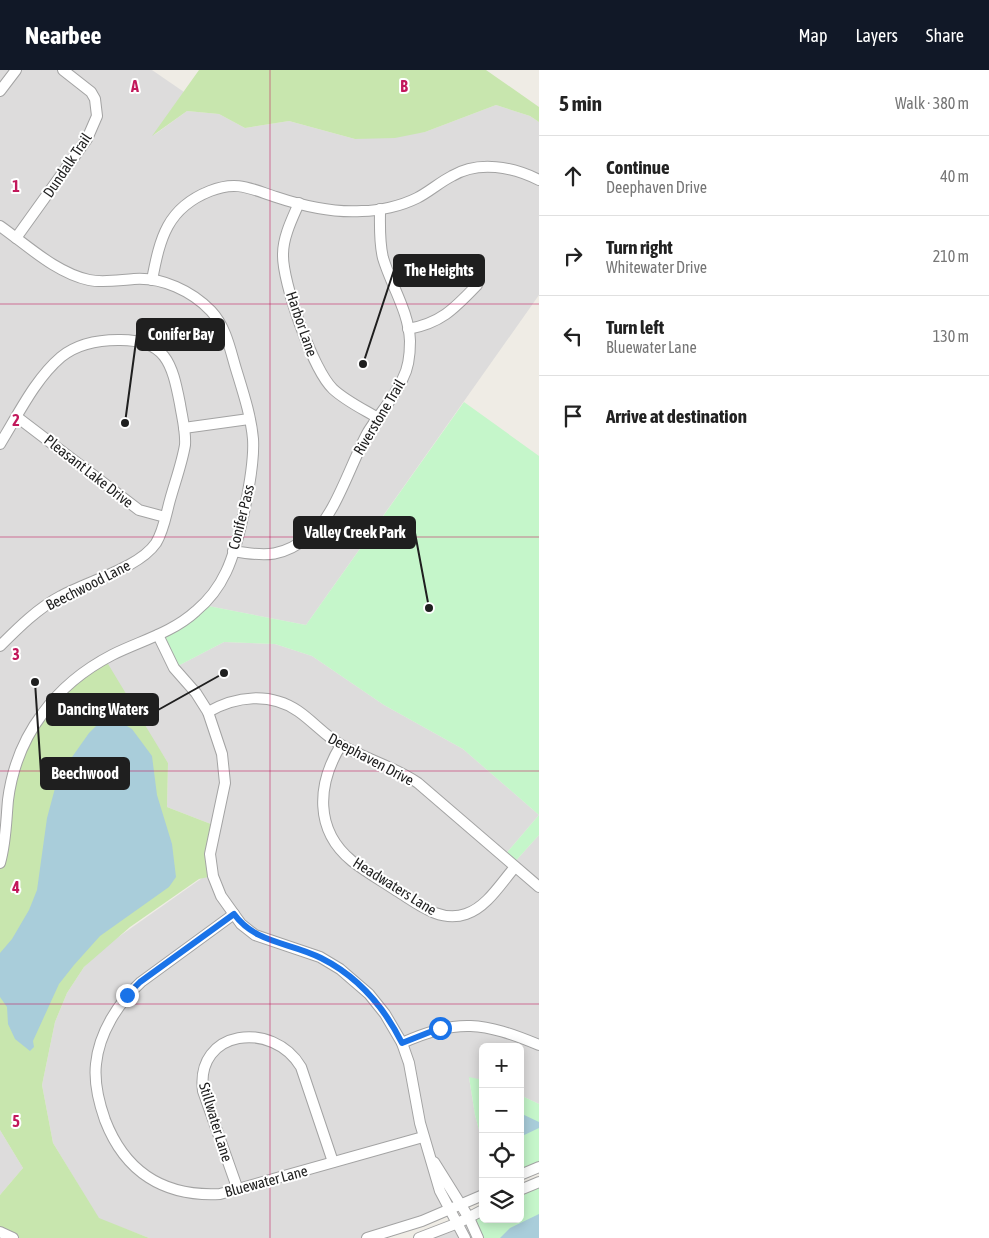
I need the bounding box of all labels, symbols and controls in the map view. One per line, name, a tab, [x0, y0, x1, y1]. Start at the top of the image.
text: Nearbee	[25, 22, 101, 49]
text: Map	[798, 25, 827, 46]
text: Layers	[855, 25, 898, 46]
text: Share	[926, 25, 964, 46]
text: A	[130, 77, 139, 95]
text: B	[400, 77, 408, 95]
text: 5 min	[559, 91, 602, 115]
text: Walk · 380 m	[895, 94, 969, 112]
street label: Dundalk Trail	[39, 130, 95, 200]
text: Continue	[606, 156, 670, 178]
icon: ahead	[559, 162, 587, 190]
text: 40 m	[940, 167, 969, 185]
text: 1	[12, 177, 20, 195]
text: Deephaven Drive	[606, 178, 707, 196]
text: Turn right	[606, 236, 673, 258]
icon: right	[559, 242, 587, 270]
text: 210 m	[933, 247, 969, 265]
callout: The Heights	[394, 255, 484, 286]
text: Whitewater Drive	[606, 258, 707, 276]
text: The Heights	[404, 261, 474, 279]
street label: Harbor Lane	[283, 289, 321, 359]
text: Turn left	[606, 316, 664, 338]
callout: Conifer Bay	[137, 319, 224, 350]
icon: left	[559, 322, 587, 350]
text: Conifer Bay	[148, 325, 215, 343]
text: 130 m	[933, 327, 969, 345]
text: Bluewater Lane	[606, 338, 697, 356]
street label: Riverstone Trail	[350, 376, 408, 458]
icon: arrive	[559, 402, 587, 430]
text: Arrive at destination	[606, 405, 747, 427]
text: 2	[12, 411, 20, 429]
street label: Pleasant Lake Drive	[41, 431, 137, 511]
street label: Conifer Pass	[225, 483, 257, 551]
callout: Valley Creek Park	[294, 517, 415, 548]
text: Valley Creek Park	[303, 523, 407, 541]
street label: Beechwood Lane	[43, 556, 133, 614]
text: 3	[12, 645, 20, 663]
callout: Dancing Waters	[47, 694, 158, 725]
text: Dancing Waters	[57, 700, 149, 718]
street label: Deephaven Drive	[325, 729, 417, 789]
callout: Beechwood	[41, 758, 129, 789]
text: Beechwood	[51, 764, 119, 782]
street label: Headwaters Lane	[350, 854, 440, 918]
text: 4	[11, 878, 20, 896]
route end	[116, 984, 139, 1007]
route start	[429, 1017, 452, 1040]
map controls	[479, 1043, 524, 1223]
button: +	[479, 1043, 524, 1088]
street label: Stillwater Lane	[196, 1080, 236, 1164]
button: −	[479, 1088, 524, 1133]
text: 5	[12, 1112, 20, 1130]
button: locate	[479, 1133, 524, 1178]
street label: Bluewater Lane	[223, 1162, 309, 1200]
button: layers	[479, 1178, 524, 1223]

